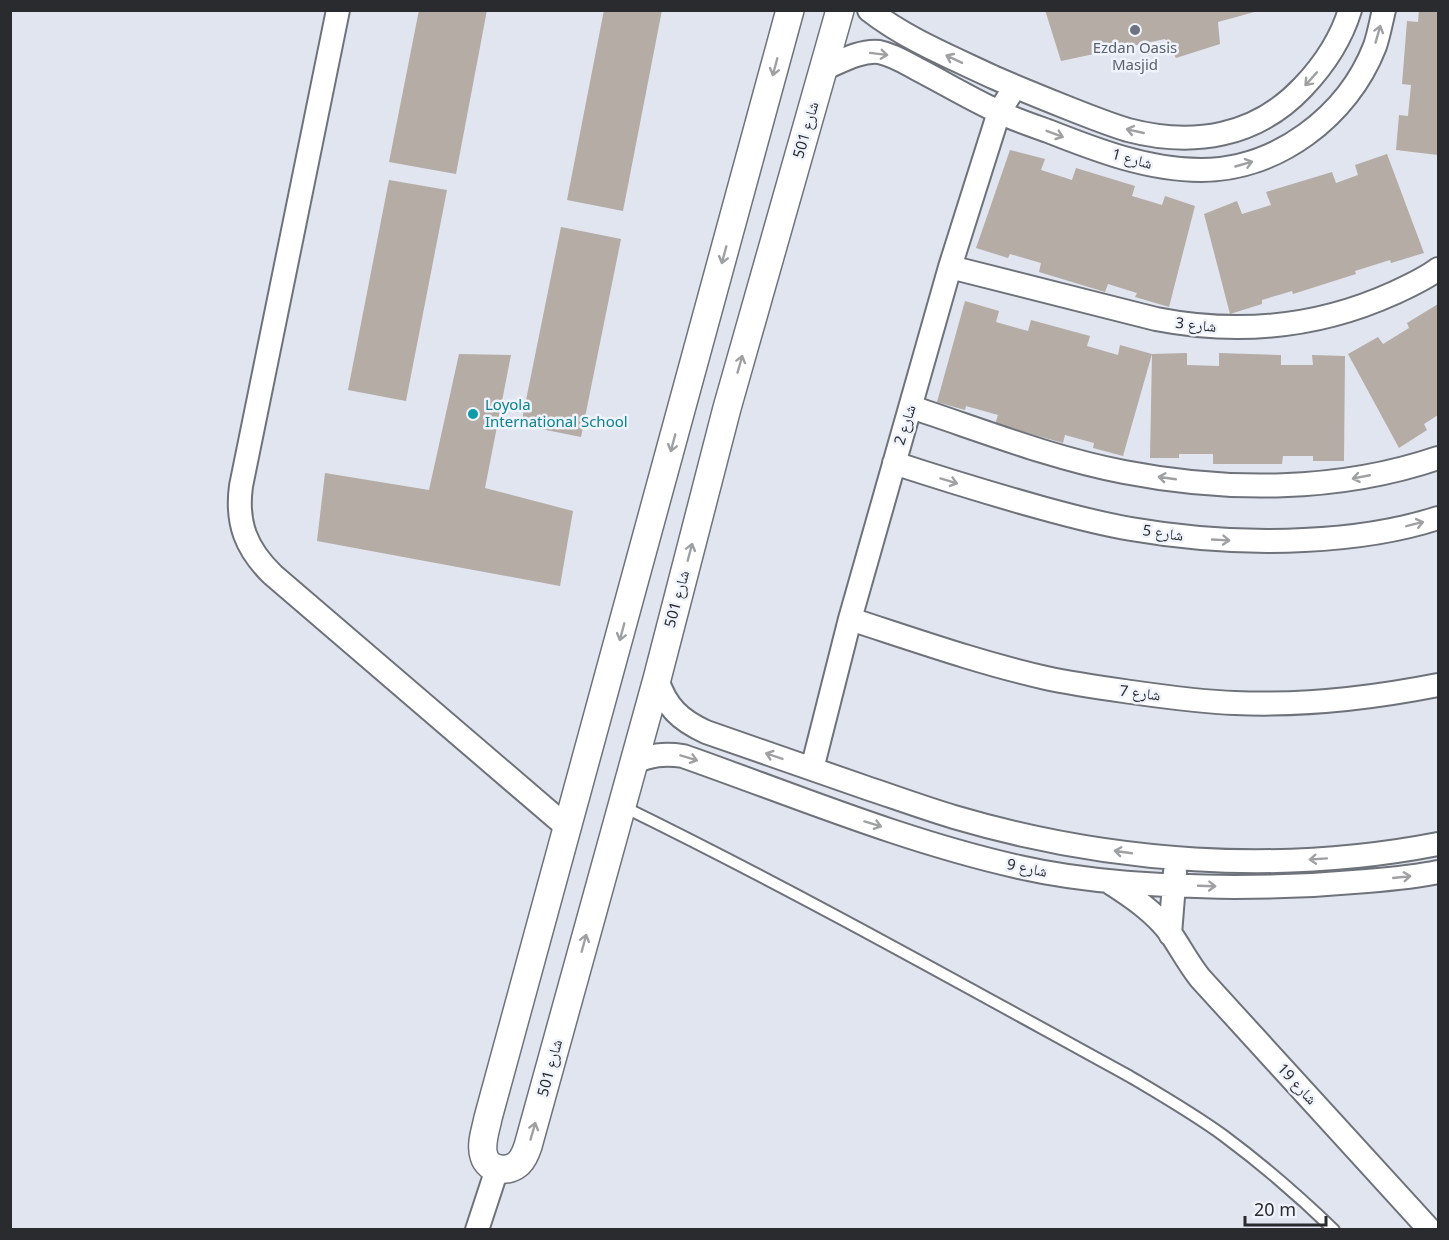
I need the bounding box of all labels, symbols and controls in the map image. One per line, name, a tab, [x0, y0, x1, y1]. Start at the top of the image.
marker: Ezdan Oasis Masjid	[1128, 23, 1142, 37]
one-way arrow	[1373, 25, 1384, 44]
place label: Ezdan Oasis Masjid	[1093, 37, 1177, 74]
one-way arrow	[868, 49, 888, 60]
one-way arrow	[946, 52, 964, 64]
one-way arrow	[768, 57, 780, 76]
one-way arrow	[1304, 71, 1318, 86]
street label: شارع 501	[787, 99, 824, 161]
one-way arrow	[1126, 125, 1145, 137]
one-way arrow	[1045, 129, 1064, 140]
street label: شارع 1	[1110, 143, 1155, 174]
one-way arrow	[1234, 158, 1253, 169]
one-way arrow	[717, 245, 729, 264]
street label: شارع 3	[1175, 312, 1218, 337]
one-way arrow	[734, 355, 746, 374]
place label: Loyola International School	[485, 394, 628, 431]
street label: شارع 2	[888, 402, 921, 448]
marker: Loyola International School	[466, 407, 480, 421]
one-way arrow	[666, 434, 678, 453]
one-way arrow	[1352, 472, 1372, 483]
one-way arrow	[1158, 473, 1178, 484]
one-way arrow	[940, 476, 959, 487]
one-way arrow	[1405, 517, 1424, 529]
street label: شارع 5	[1141, 519, 1185, 546]
one-way arrow	[1211, 535, 1231, 546]
one-way arrow	[684, 543, 696, 562]
street label: شارع 501	[659, 568, 694, 630]
one-way arrow	[615, 622, 627, 641]
street label: شارع 7	[1118, 680, 1162, 705]
one-way arrow	[765, 749, 784, 760]
one-way arrow	[679, 753, 698, 764]
one-way arrow	[863, 820, 882, 831]
one-way arrow	[1114, 846, 1134, 857]
street label: شارع 9	[1005, 853, 1049, 882]
one-way arrow	[1308, 853, 1328, 864]
one-way arrow	[1391, 872, 1411, 883]
one-way arrow	[1197, 880, 1217, 892]
one-way arrow	[579, 934, 590, 953]
street label: شارع 501	[532, 1037, 567, 1099]
street label: شارع 19	[1273, 1058, 1322, 1109]
one-way arrow	[527, 1122, 539, 1141]
scale bar	[1245, 1189, 1326, 1227]
text: 20 m	[1254, 1197, 1296, 1221]

